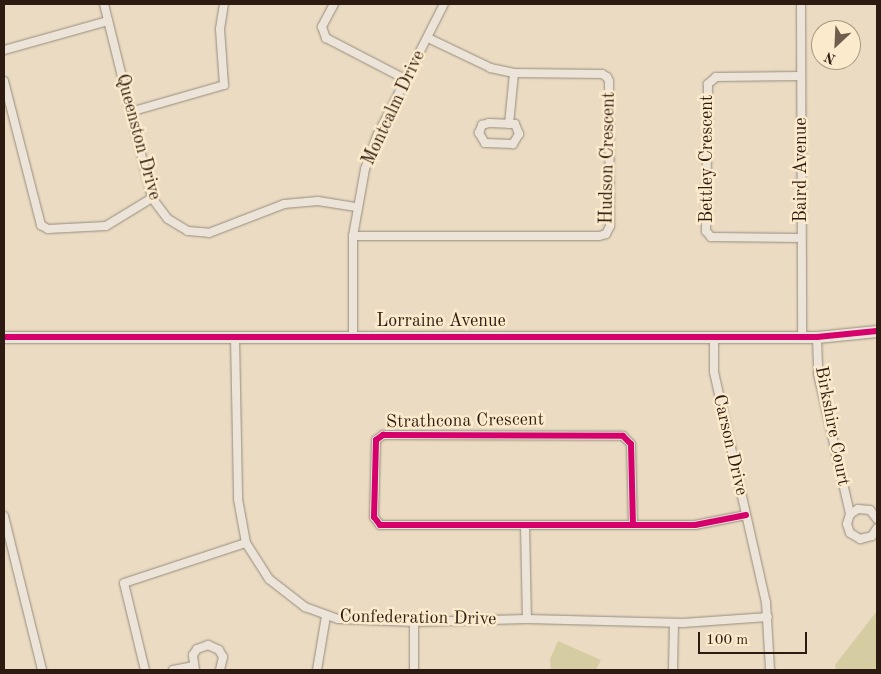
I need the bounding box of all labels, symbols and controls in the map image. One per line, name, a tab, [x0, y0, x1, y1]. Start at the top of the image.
north arrow	[811, 20, 861, 70]
street label: Montcalm Drive	[358, 47, 430, 169]
text: N	[822, 49, 838, 66]
street label: Queenston Drive	[111, 72, 165, 202]
street label: Hudson Crescent	[596, 92, 620, 224]
street label: Bettley Crescent	[696, 95, 718, 223]
street label: Baird Avenue	[790, 117, 812, 223]
street label: Lorraine Avenue	[376, 310, 506, 332]
street label: Birkshire Court	[810, 364, 854, 488]
street label: Carson Drive	[708, 392, 752, 498]
street label: Strathcona Crescent	[386, 409, 544, 433]
street label: Confederation Drive	[339, 606, 497, 630]
scale bar	[701, 622, 810, 654]
text: 100 m	[706, 633, 748, 648]

